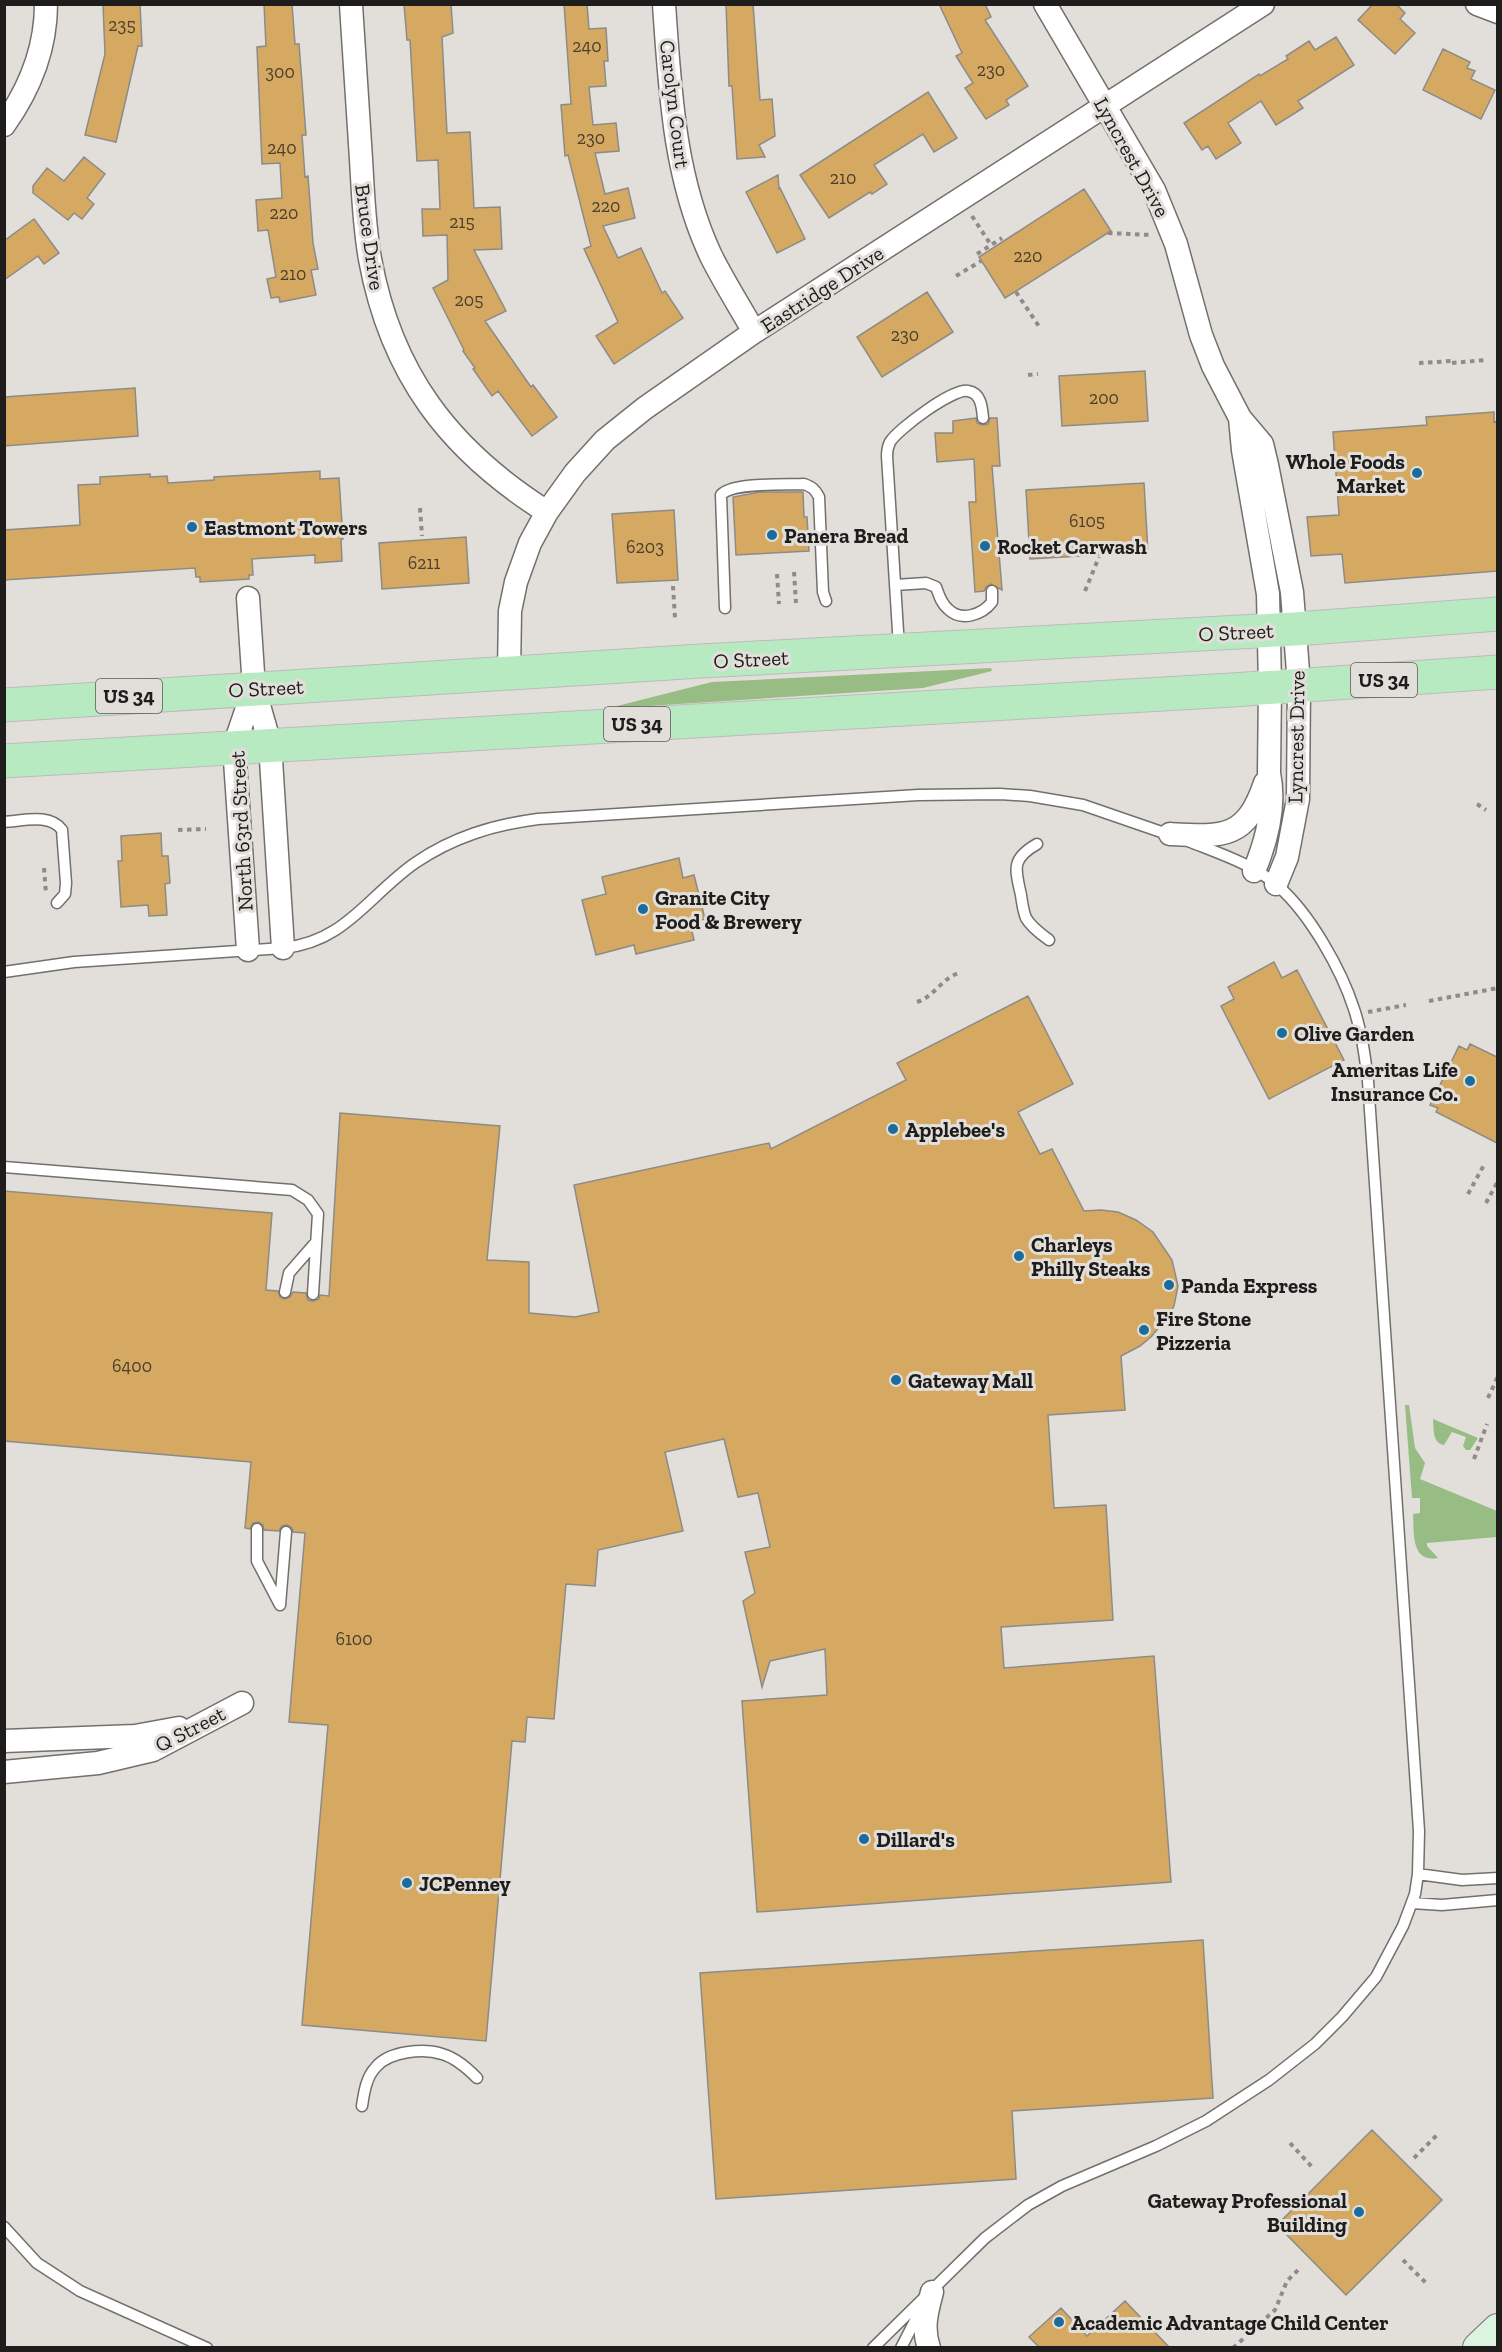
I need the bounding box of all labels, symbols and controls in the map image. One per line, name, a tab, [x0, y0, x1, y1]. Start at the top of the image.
house number: 235	[108, 14, 136, 36]
house number: 240	[572, 35, 602, 57]
street label: Carolyn Court	[655, 39, 695, 170]
house number: 230	[977, 59, 1005, 81]
house number: 300	[265, 61, 295, 83]
street label: Lyncrest Drive	[1089, 93, 1175, 221]
house number: 230	[577, 127, 605, 149]
house number: 240	[267, 137, 297, 159]
house number: 210	[830, 167, 856, 189]
street label: Bruce Drive	[350, 182, 390, 292]
house number: 220	[592, 195, 620, 217]
house number: 220	[270, 202, 298, 224]
house number: 215	[449, 211, 475, 233]
street label: Eastridge Drive	[756, 240, 888, 338]
house number: 220	[1014, 245, 1042, 267]
house number: 210	[280, 263, 306, 285]
house number: 205	[455, 289, 483, 311]
house number: 230	[891, 324, 919, 346]
house number: 200	[1089, 387, 1119, 409]
place label: Whole Foods Market	[1286, 449, 1406, 498]
marker: Whole Foods Market	[1410, 466, 1424, 480]
house number: 6105	[1069, 510, 1105, 532]
place label: Eastmont Towers	[204, 515, 368, 540]
marker: Eastmont Towers	[185, 520, 199, 534]
place label: Panera Bread	[784, 523, 909, 548]
marker: Panera Bread	[765, 528, 779, 542]
place label: Rocket Carwash	[997, 534, 1147, 559]
house number: 6203	[626, 536, 664, 558]
marker: Rocket Carwash	[978, 539, 992, 553]
house number: 6211	[408, 552, 440, 574]
street label: O Street	[1198, 618, 1275, 646]
street label: O Street	[713, 645, 790, 673]
road number: US 34	[1351, 663, 1417, 697]
street label: Lyncrest Drive	[1282, 670, 1310, 804]
street label: O Street	[228, 674, 305, 702]
road number: US 34	[96, 679, 162, 713]
road number: US 34	[604, 707, 670, 741]
street label: North 63rd Street	[224, 750, 258, 912]
place label: Granite City Food & Brewery	[655, 885, 802, 934]
marker: Granite City Food & Brewery	[636, 902, 650, 916]
place label: Olive Garden	[1294, 1021, 1415, 1046]
marker: Olive Garden	[1275, 1026, 1289, 1040]
place label: Ameritas Life Insurance Co.	[1331, 1057, 1458, 1106]
marker: Ameritas Life Insurance Co.	[1463, 1074, 1477, 1088]
place label: Applebee's	[905, 1117, 1005, 1142]
marker: Applebee's	[886, 1122, 900, 1136]
place label: Charleys Philly Steaks	[1031, 1232, 1151, 1281]
marker: Charleys Philly Steaks	[1012, 1249, 1026, 1263]
place label: Panda Express	[1181, 1273, 1318, 1298]
marker: Panda Express	[1162, 1278, 1176, 1292]
place label: Fire Stone Pizzeria	[1156, 1306, 1251, 1355]
marker: Fire Stone Pizzeria	[1137, 1323, 1151, 1337]
house number: 6400	[112, 1355, 152, 1377]
place label: Gateway Mall	[908, 1368, 1033, 1393]
marker: Gateway Mall	[889, 1373, 903, 1387]
house number: 6100	[335, 1628, 373, 1650]
street label: Q Street	[151, 1701, 230, 1757]
place label: Dillard's	[876, 1827, 955, 1852]
marker: Dillard's	[857, 1832, 871, 1846]
place label: JCPenney	[419, 1871, 511, 1896]
marker: JCPenney	[400, 1876, 414, 1890]
place label: Gateway Professional Building	[1147, 2188, 1347, 2237]
marker: Gateway Professional Building	[1352, 2205, 1366, 2219]
place label: Academic Advantage Child Center	[1071, 2310, 1388, 2335]
marker: Academic Advantage Child Center	[1052, 2315, 1066, 2329]

